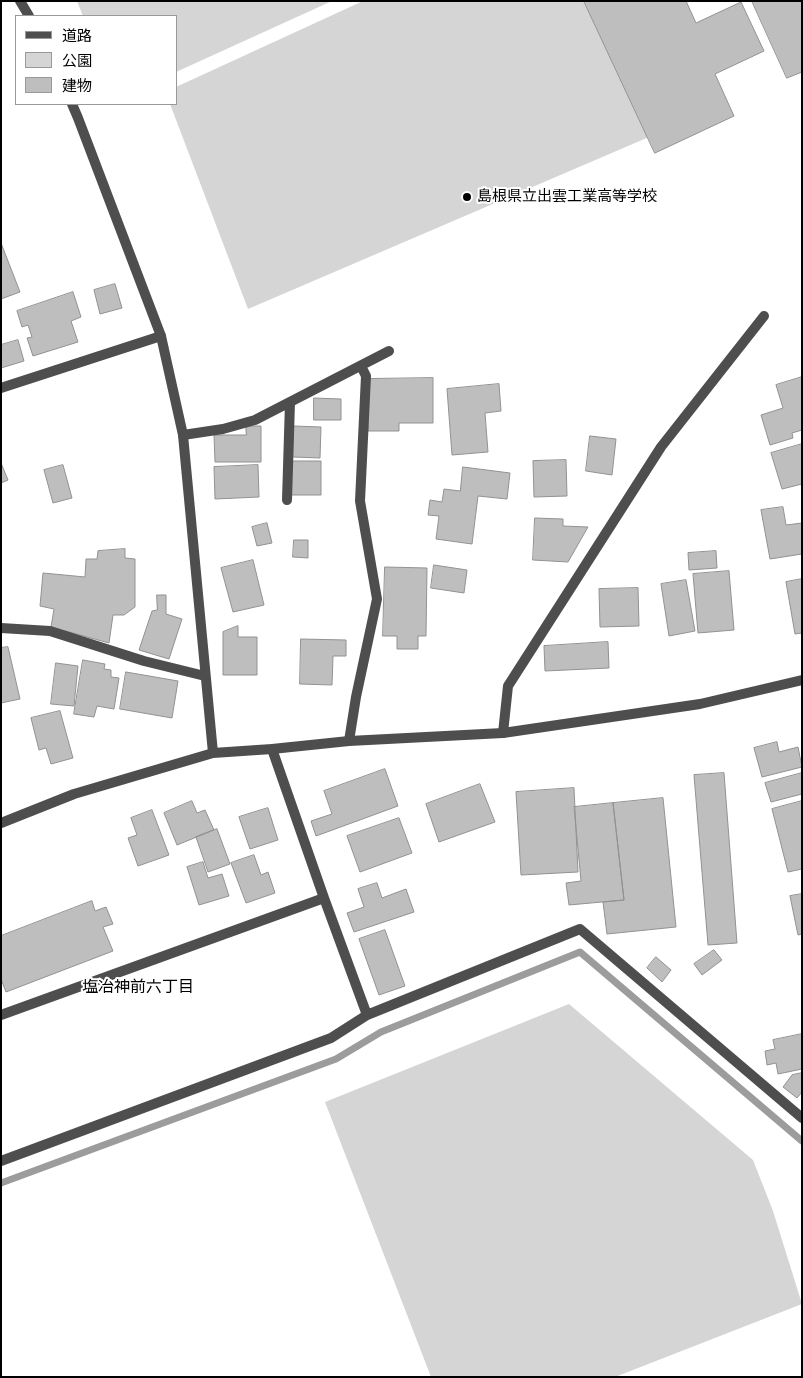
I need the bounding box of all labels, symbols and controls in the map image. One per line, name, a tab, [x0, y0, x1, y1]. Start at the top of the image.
legend	[15, 15, 178, 105]
text: 道路	[62, 27, 92, 45]
text: 公園	[62, 52, 92, 70]
text: 建物	[62, 77, 92, 95]
place label: 島根県立出雲工業高等学校	[477, 188, 657, 206]
marker: 島根県立出雲工業高等学校	[461, 191, 473, 203]
district label: 塩冶神前六丁目	[82, 978, 194, 998]

